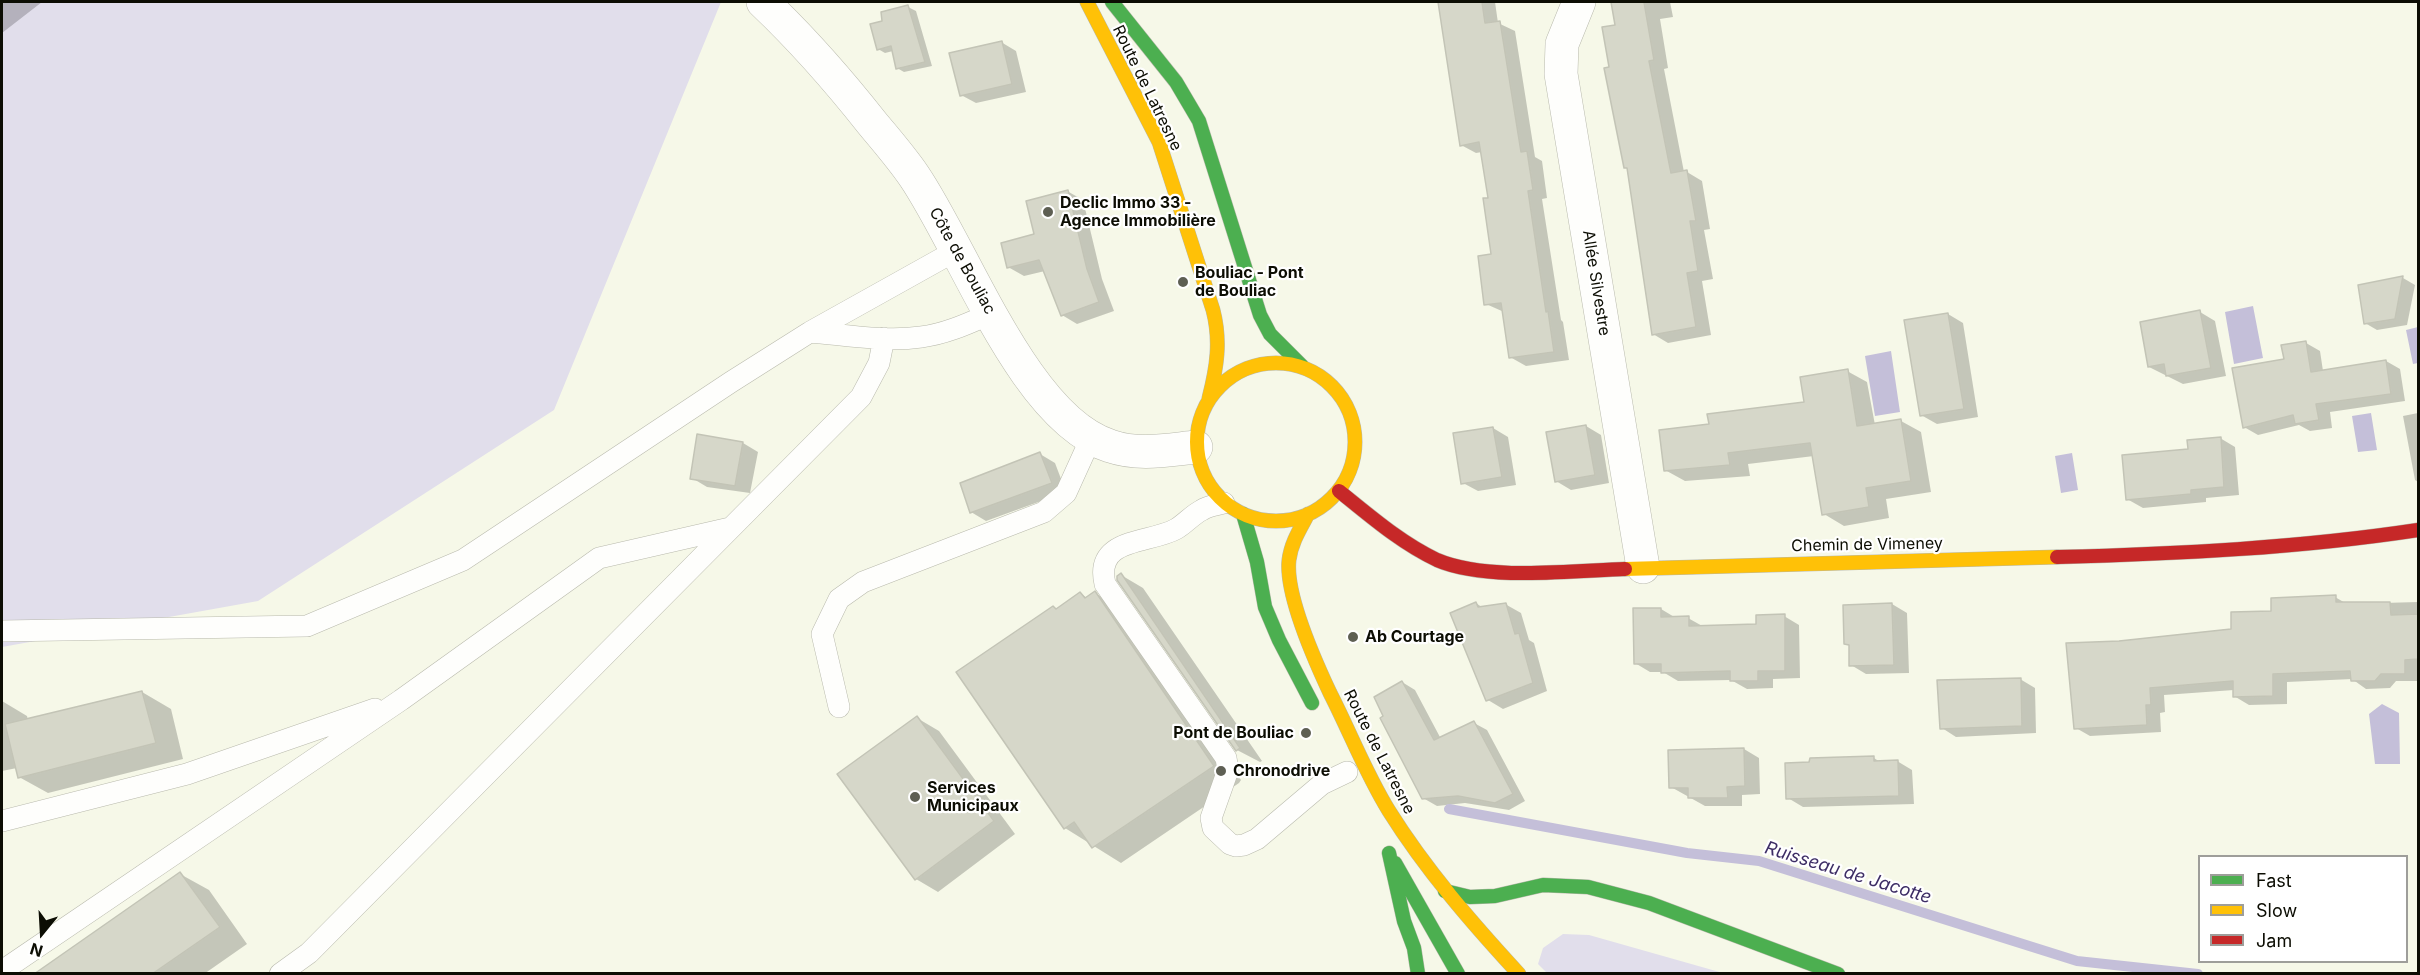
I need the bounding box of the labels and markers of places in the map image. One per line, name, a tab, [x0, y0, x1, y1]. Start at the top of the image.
place label: Declic Immo 33 - Agence Immobilière	[1060, 193, 1216, 231]
marker: Declic Immo 33 - Agence Immobilière	[1041, 205, 1055, 219]
place label: Bouliac - Pont de Bouliac	[1195, 263, 1304, 301]
marker: Bouliac - Pont de Bouliac	[1176, 275, 1190, 289]
place label: Ab Courtage	[1365, 627, 1464, 647]
marker: Ab Courtage	[1346, 630, 1360, 644]
place label: Pont de Bouliac	[1173, 723, 1294, 743]
marker: Pont de Bouliac	[1299, 726, 1313, 740]
place label: Chronodrive	[1233, 761, 1330, 781]
marker: Chronodrive	[1214, 764, 1228, 778]
place label: Services Municipaux	[927, 778, 1019, 816]
marker: Services Municipaux	[908, 790, 922, 804]

